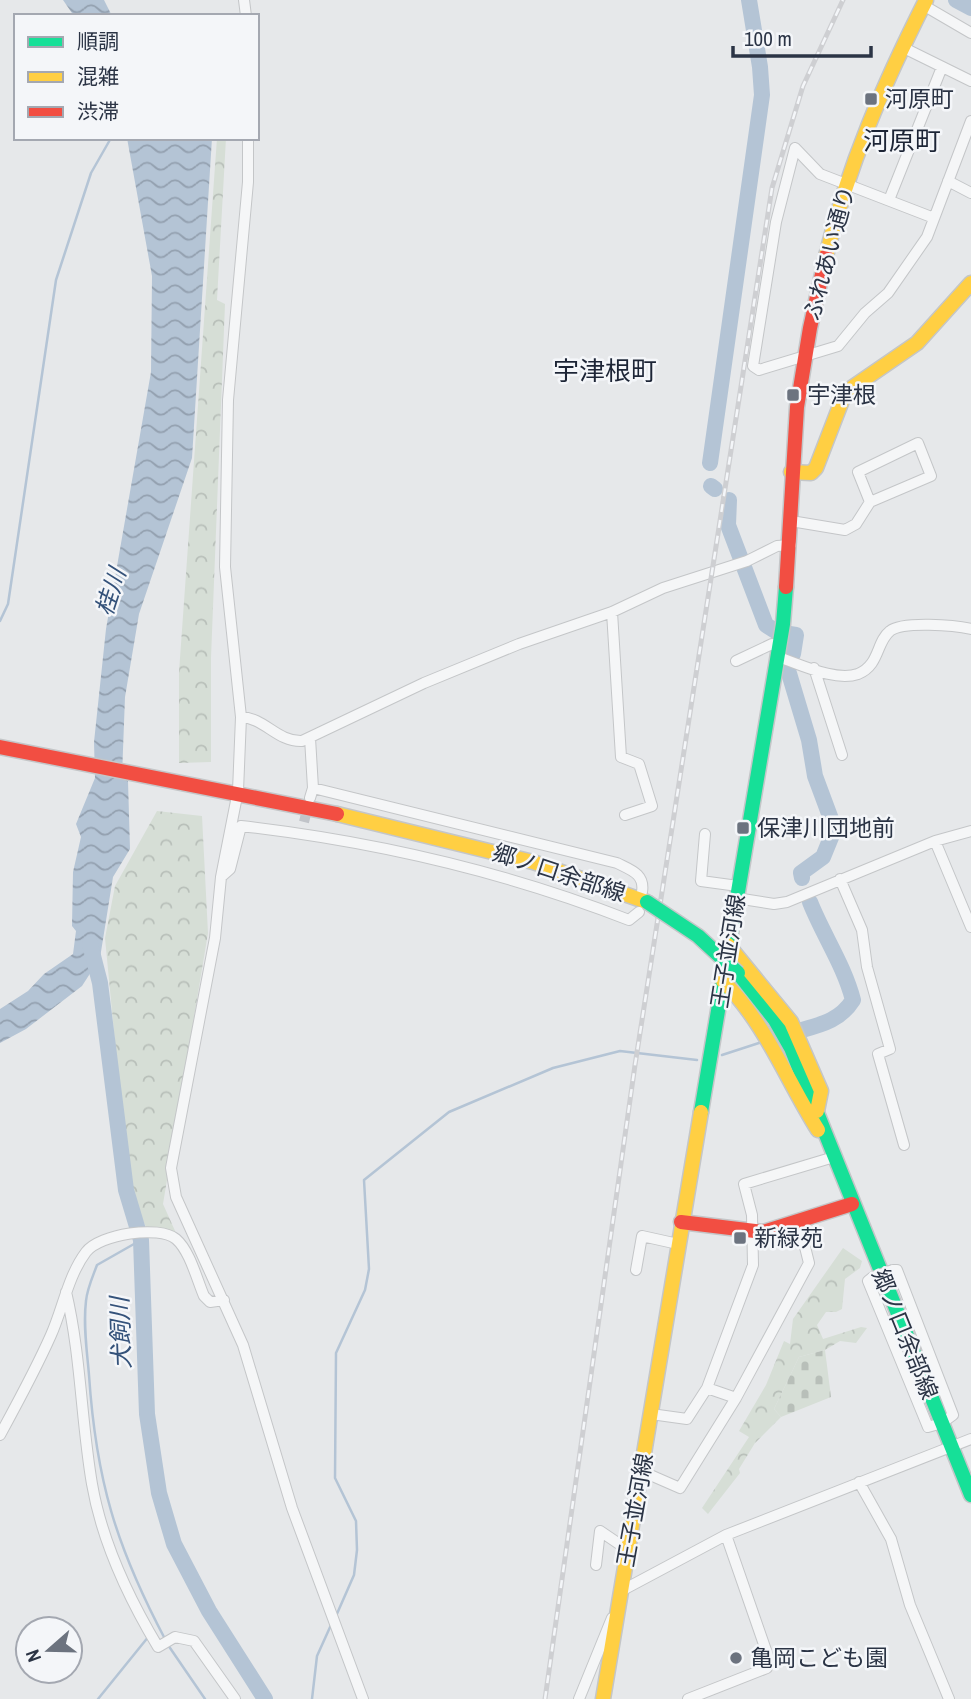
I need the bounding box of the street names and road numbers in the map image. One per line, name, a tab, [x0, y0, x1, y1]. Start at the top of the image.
street label: ふれあい通り	[796, 182, 861, 324]
street label: 郷ノ口余部線	[489, 836, 630, 909]
street label: 王子並河線	[703, 892, 752, 1010]
street label: 郷ノ口余部線	[865, 1264, 946, 1404]
street label: 王子並河線	[609, 1451, 660, 1569]

